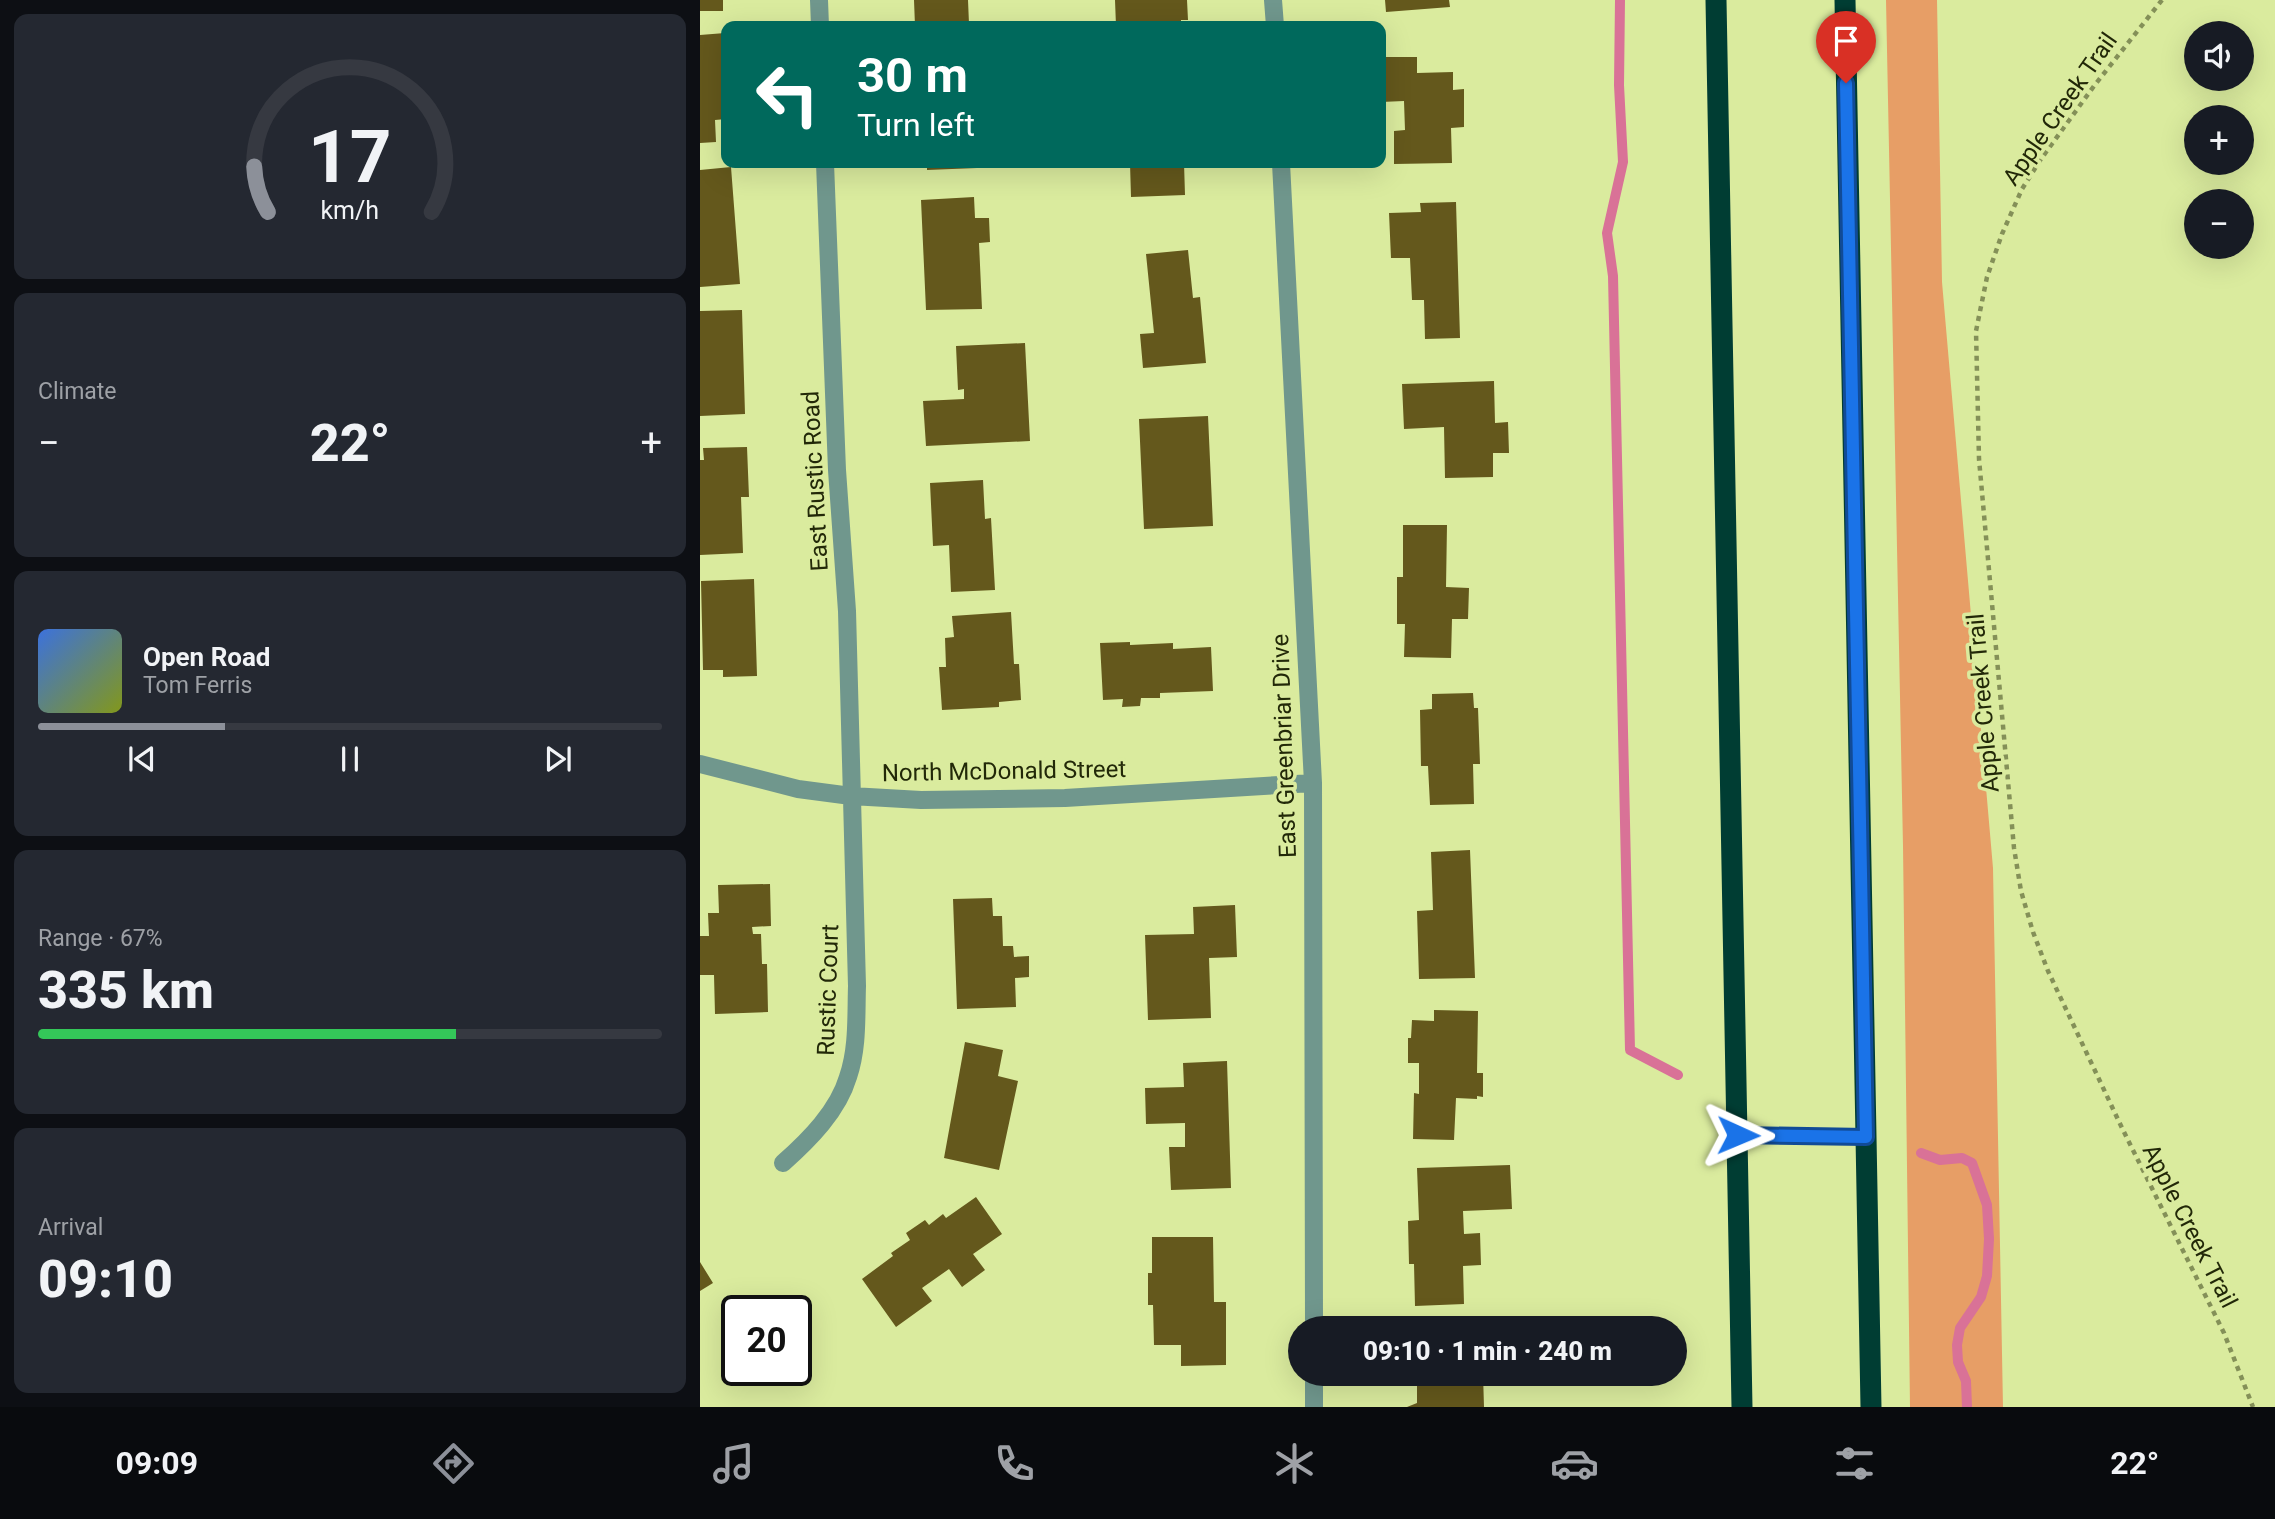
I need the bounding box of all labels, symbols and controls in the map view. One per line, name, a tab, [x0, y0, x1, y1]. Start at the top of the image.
pin	[1816, 11, 1876, 83]
map controls	[2184, 21, 2254, 259]
button: sound	[2184, 21, 2254, 91]
icon: arrive	[1827, 22, 1865, 60]
street label: Apple Creek Trail	[1997, 27, 2123, 191]
text: 30 m	[857, 47, 968, 104]
icon: left	[742, 49, 833, 140]
button: +	[2184, 105, 2254, 175]
text: Turn left	[857, 106, 975, 144]
text: 17	[308, 115, 392, 201]
button: −	[2184, 189, 2254, 259]
text: km/h	[321, 196, 379, 225]
text: Climate	[38, 378, 117, 405]
street label: East Rustic Road	[796, 390, 834, 572]
text: 22°	[310, 413, 390, 474]
text: −	[38, 421, 60, 465]
text: +	[640, 421, 662, 465]
street label: Apple Creek Trail	[1961, 612, 2005, 794]
street label: East Greenbriar Drive	[1266, 633, 1302, 859]
text: Open Road	[143, 642, 271, 672]
text: Tom Ferris	[143, 672, 252, 699]
icon: previous	[123, 740, 161, 778]
icon: pause	[331, 740, 369, 778]
icon: next	[539, 740, 577, 778]
street label: North McDonald Street	[882, 755, 1127, 787]
street label: Rustic Court	[812, 924, 844, 1056]
text: Range · 67%	[38, 925, 163, 952]
text: 335 km	[38, 960, 214, 1021]
position arrow	[1701, 1098, 1775, 1172]
street label: Apple Creek Trail	[2137, 1140, 2243, 1312]
text: Arrival	[38, 1214, 103, 1241]
text: 09:10	[38, 1249, 173, 1310]
speed limit sign: 20	[721, 1295, 812, 1386]
text: 09:10 · 1 min · 240 m	[1363, 1336, 1612, 1366]
icon: directions	[429, 1439, 478, 1488]
icon: music	[709, 1439, 758, 1488]
icon: phone	[990, 1439, 1039, 1488]
icon: climate	[1270, 1439, 1319, 1488]
icon: car	[1550, 1439, 1599, 1488]
icon: filters	[1830, 1439, 1879, 1488]
text: 09:09	[116, 1444, 198, 1482]
text: 22°	[2110, 1444, 2159, 1482]

